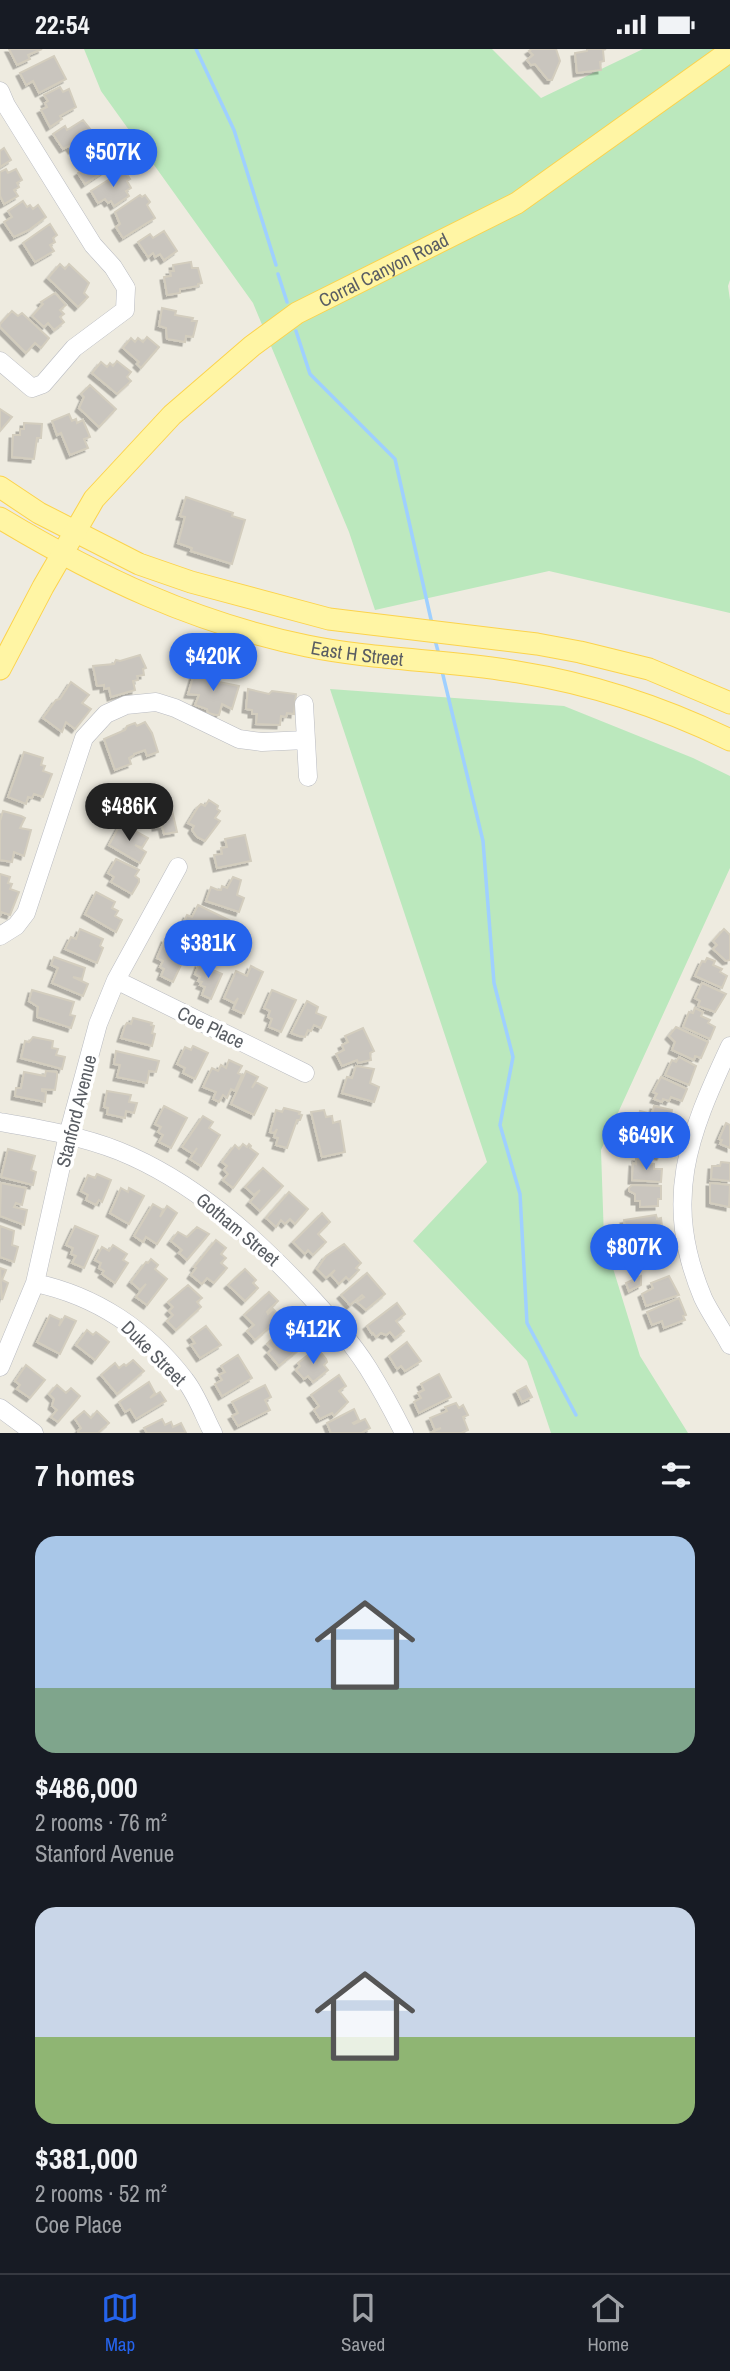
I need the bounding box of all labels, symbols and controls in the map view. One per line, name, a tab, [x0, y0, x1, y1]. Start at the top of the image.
text: 22:54	[35, 7, 90, 42]
pin: $507K	[64, 129, 162, 189]
text: $507K	[85, 136, 141, 167]
street label: Corral Canyon Road	[314, 226, 453, 313]
pin: $420K	[164, 633, 262, 693]
street label: East H Street	[309, 634, 405, 672]
text: $420K	[185, 640, 241, 671]
pin: $486K	[80, 783, 178, 843]
text: $486K	[101, 790, 157, 821]
pin: $381K	[159, 921, 257, 980]
text: $381K	[180, 927, 236, 958]
street label: Coe Place	[173, 1000, 249, 1054]
street label: Stanford Avenue	[49, 1052, 103, 1170]
pin: $649K	[597, 1113, 695, 1172]
text: $649K	[618, 1119, 674, 1150]
street label: Gotham Street	[191, 1186, 286, 1272]
pin: $807K	[585, 1225, 683, 1284]
text: $807K	[606, 1231, 662, 1262]
pin: $412K	[264, 1307, 362, 1366]
text: $412K	[285, 1313, 341, 1344]
street label: Duke Street	[116, 1315, 193, 1392]
text: 7 homes	[35, 1455, 135, 1495]
icon: filters	[657, 1456, 695, 1494]
icon: home	[302, 1582, 428, 1708]
text: $486,000	[35, 1767, 138, 1807]
text: 2 rooms · 76 m²	[35, 1807, 167, 1838]
text: Stanford Avenue	[35, 1838, 174, 1869]
icon: home	[302, 1953, 428, 2079]
text: $381,000	[35, 2138, 138, 2178]
text: 2 rooms · 52 m²	[35, 2178, 167, 2209]
text: Coe Place	[35, 2209, 122, 2240]
tab: Map	[101, 2289, 139, 2357]
tab: Saved	[341, 2289, 385, 2357]
tab: Home	[587, 2289, 629, 2357]

